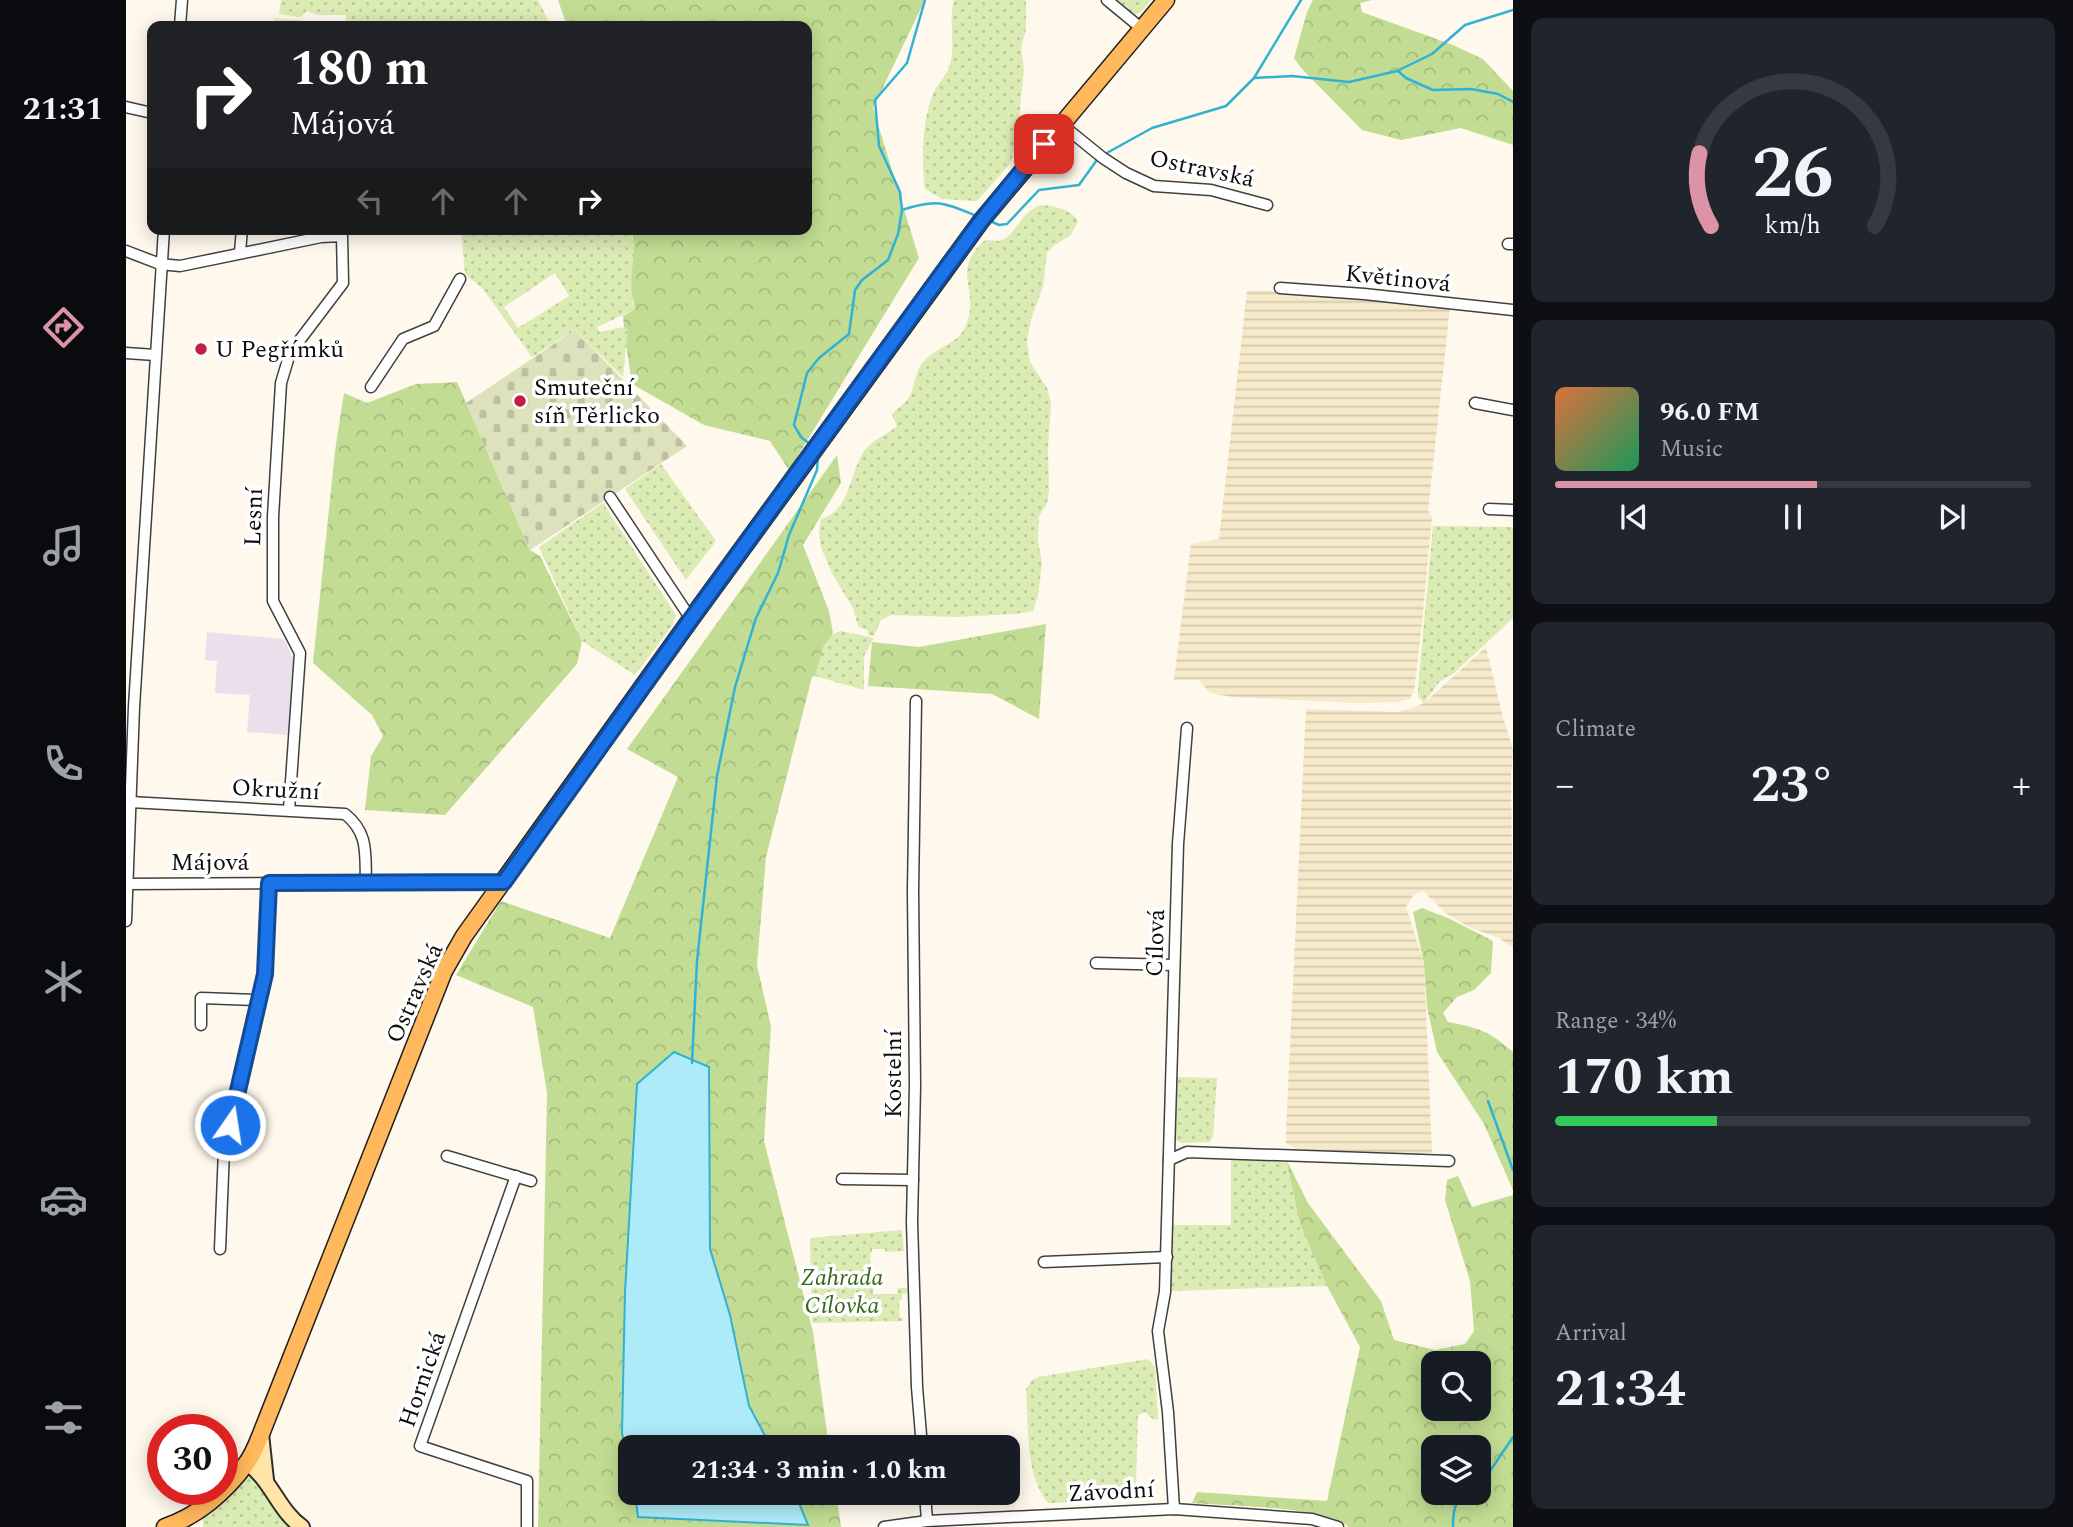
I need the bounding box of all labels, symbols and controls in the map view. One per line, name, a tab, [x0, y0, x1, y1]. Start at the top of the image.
text: 180 m	[290, 32, 429, 107]
icon: right	[175, 49, 266, 140]
text: 21:31	[23, 85, 103, 134]
text: Májová	[290, 100, 395, 149]
pin	[1014, 114, 1074, 174]
text: 26	[1752, 119, 1834, 230]
icon: arrive	[1025, 125, 1063, 163]
street label: Ostravská	[1146, 140, 1258, 198]
icon: left	[351, 182, 389, 220]
icon: ahead	[424, 182, 462, 220]
icon: ahead	[497, 182, 535, 220]
icon: right	[570, 182, 608, 220]
text: km/h	[1765, 207, 1821, 245]
street label: Květinová	[1343, 256, 1453, 302]
icon: directions	[39, 303, 88, 352]
place label: U Pegřímků	[215, 332, 344, 368]
marker: U Pegřímků	[193, 341, 209, 357]
place label: Smuteční síň Těrlicko	[534, 370, 660, 434]
text: 96.0 FM	[1660, 392, 1760, 432]
marker: Smuteční síň Těrlicko	[512, 393, 528, 409]
text: Music	[1660, 432, 1723, 467]
street label: Lesní	[235, 486, 273, 547]
icon: previous	[1615, 498, 1653, 536]
icon: pause	[1774, 498, 1812, 536]
icon: next	[1933, 498, 1971, 536]
icon: music	[39, 521, 88, 570]
text: Climate	[1555, 712, 1636, 747]
icon: phone	[39, 739, 88, 788]
text: 23°	[1751, 746, 1835, 825]
text: −	[1555, 757, 1574, 815]
text: +	[2012, 757, 2031, 815]
street label: Okružní	[231, 770, 323, 810]
street label: Májová	[171, 845, 250, 881]
street label: Cílová	[1137, 908, 1175, 978]
street label: Ostravská	[377, 937, 453, 1049]
icon: climate	[39, 957, 88, 1006]
text: Range · 34%	[1555, 1004, 1676, 1039]
street label: Kostelní	[876, 1028, 912, 1118]
text: 170 km	[1555, 1038, 1734, 1117]
position arrow	[193, 1088, 267, 1162]
icon: car	[39, 1175, 88, 1224]
park label: Zahrada Cílovka	[801, 1260, 883, 1324]
text: Arrival	[1555, 1316, 1627, 1351]
street label: Hornická	[390, 1326, 456, 1432]
text: 21:34	[1555, 1350, 1686, 1429]
map controls	[1421, 1351, 1491, 1505]
button: search	[1421, 1351, 1491, 1421]
icon: filters	[39, 1393, 88, 1442]
speed limit sign: 30	[147, 1414, 238, 1505]
button: layers	[1421, 1435, 1491, 1505]
text: 21:34 · 3 min · 1.0 km	[691, 1450, 947, 1490]
street label: Závodní	[1067, 1472, 1157, 1512]

